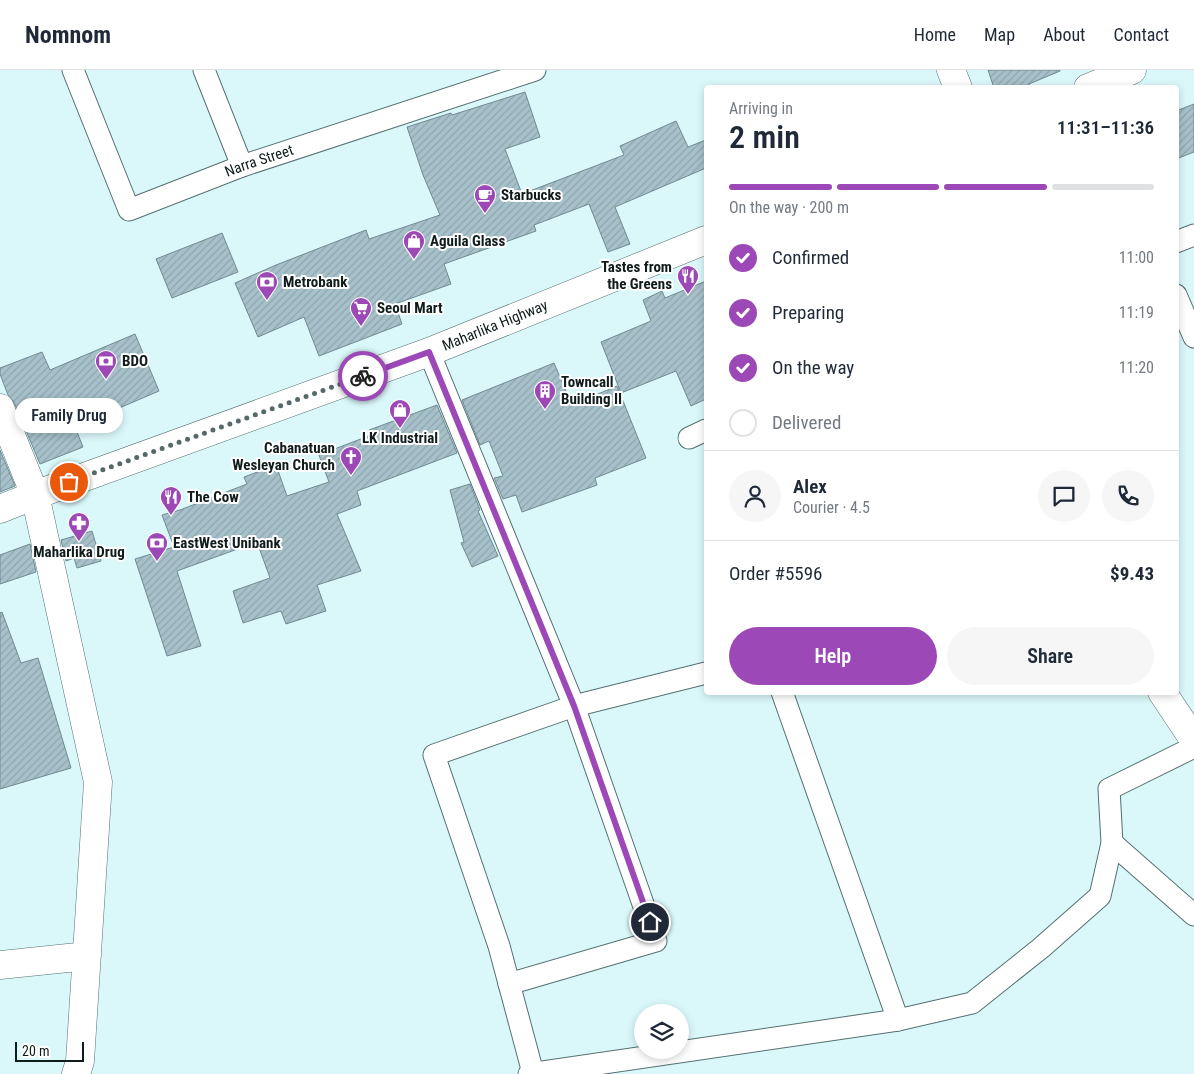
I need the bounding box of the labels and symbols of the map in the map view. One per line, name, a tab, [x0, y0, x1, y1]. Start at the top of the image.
street label: Narra Street	[222, 141, 296, 181]
cafe icon: Starbucks	[473, 183, 497, 214]
place label: Starbucks	[501, 186, 562, 204]
shop icon: Aguila Glass	[402, 229, 426, 260]
place label: Aguila Glass	[430, 232, 505, 250]
place label: Tastes from the Greens	[601, 258, 672, 293]
restaurant icon: Tastes from the Greens	[676, 264, 700, 295]
bank icon: Metrobank	[255, 270, 279, 301]
place label: Metrobank	[283, 273, 348, 291]
supermarket icon: Seoul Mart	[349, 296, 373, 327]
street label: Maharlika Highway	[440, 296, 550, 355]
place label: Seoul Mart	[377, 299, 443, 317]
bank icon: BDO	[94, 349, 118, 380]
courier	[338, 351, 388, 401]
place label: BDO	[122, 352, 148, 370]
place label: Towncall Building II	[561, 373, 622, 408]
building icon: Towncall Building II	[533, 379, 557, 410]
callout: Family Drug	[15, 397, 123, 432]
shop icon: LK Industrial	[388, 398, 412, 429]
place label: LK Industrial	[362, 429, 438, 447]
place label: Cabanatuan Wesleyan Church	[232, 439, 335, 474]
church icon: Cabanatuan Wesleyan Church	[339, 445, 363, 476]
pin	[48, 461, 90, 503]
restaurant icon: The Cow	[159, 485, 183, 516]
place label: The Cow	[187, 488, 239, 506]
pharmacy icon: Maharlika Drug	[67, 511, 91, 542]
bank icon: EastWest Unibank	[145, 531, 169, 562]
place label: EastWest Unibank	[173, 534, 282, 552]
place label: Maharlika Drug	[33, 543, 125, 561]
pin	[629, 901, 671, 943]
scale bar	[15, 1039, 84, 1062]

